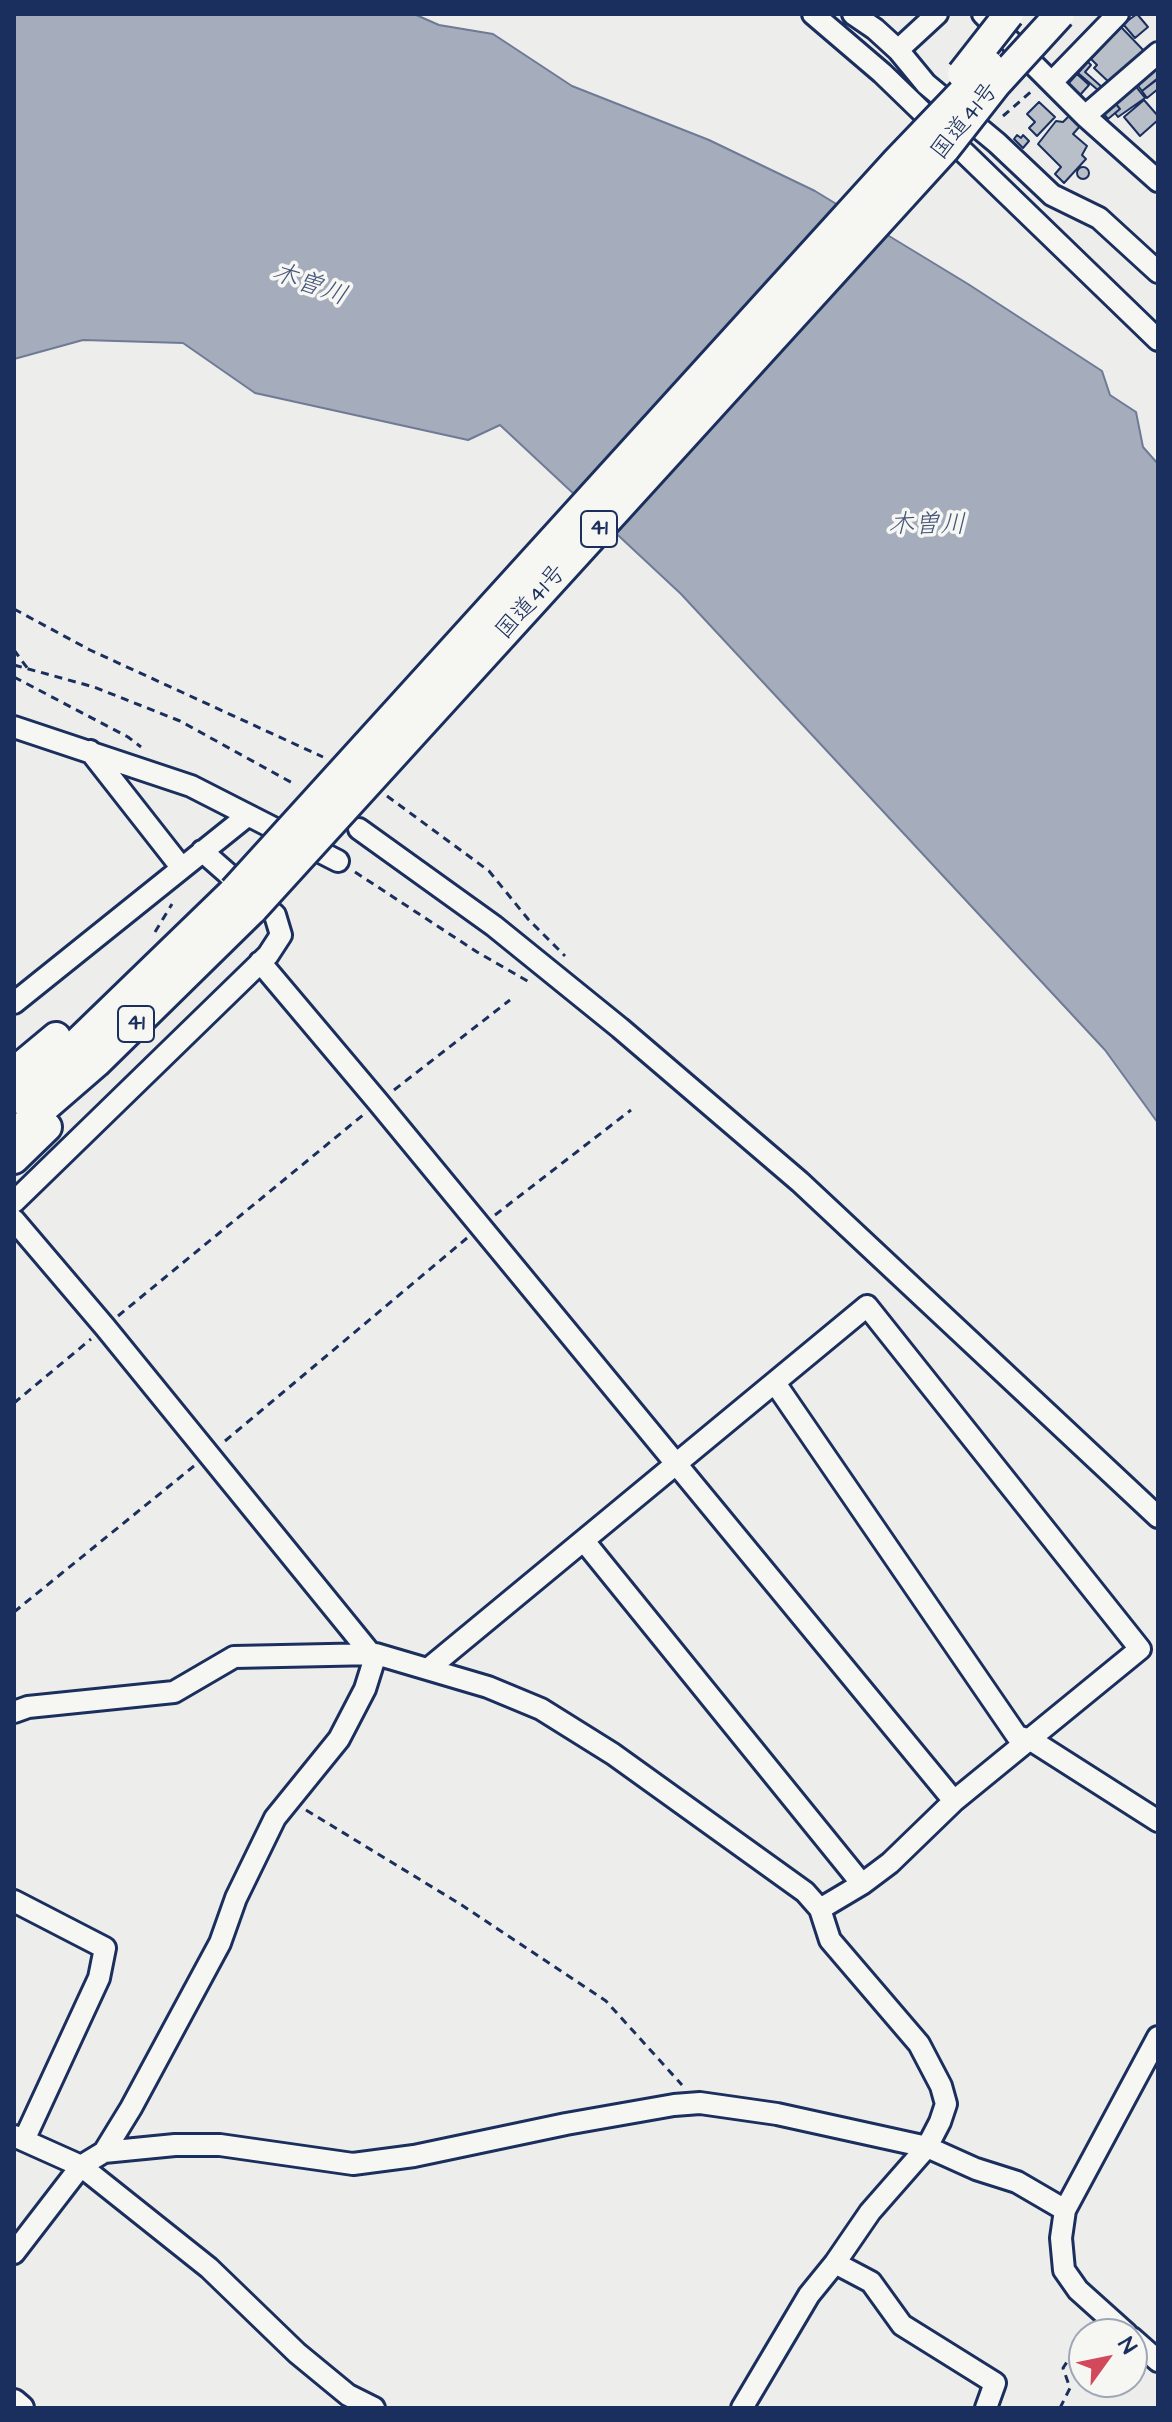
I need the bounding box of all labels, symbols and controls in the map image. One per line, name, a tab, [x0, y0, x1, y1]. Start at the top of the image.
street label: 国道41号	[926, 77, 1006, 167]
water label: 木曽川	[267, 258, 351, 314]
road number: 41	[581, 511, 617, 547]
water label: 木曽川	[888, 511, 966, 543]
street label: 国道41号	[491, 559, 573, 647]
road number: 41	[118, 1006, 154, 1042]
north arrow	[1068, 2318, 1148, 2398]
text: N	[1110, 2332, 1144, 2360]

